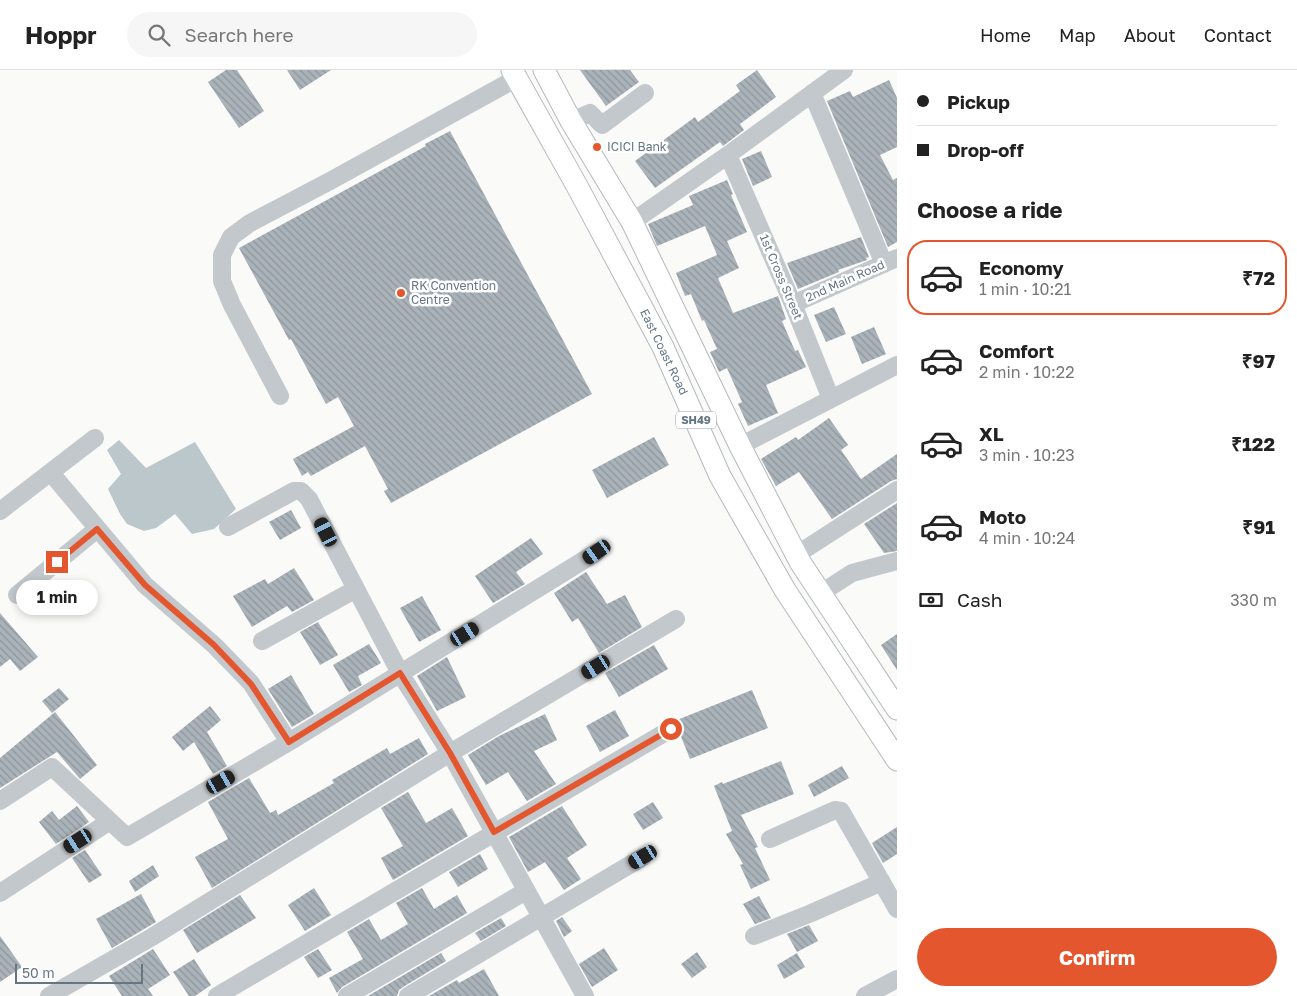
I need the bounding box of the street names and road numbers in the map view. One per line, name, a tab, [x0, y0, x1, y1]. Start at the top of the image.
street label: 1st Cross Street	[757, 232, 806, 322]
street label: 2nd Main Road	[803, 256, 887, 305]
street label: East Coast Road	[637, 306, 692, 397]
road number: SH49	[676, 412, 716, 428]

